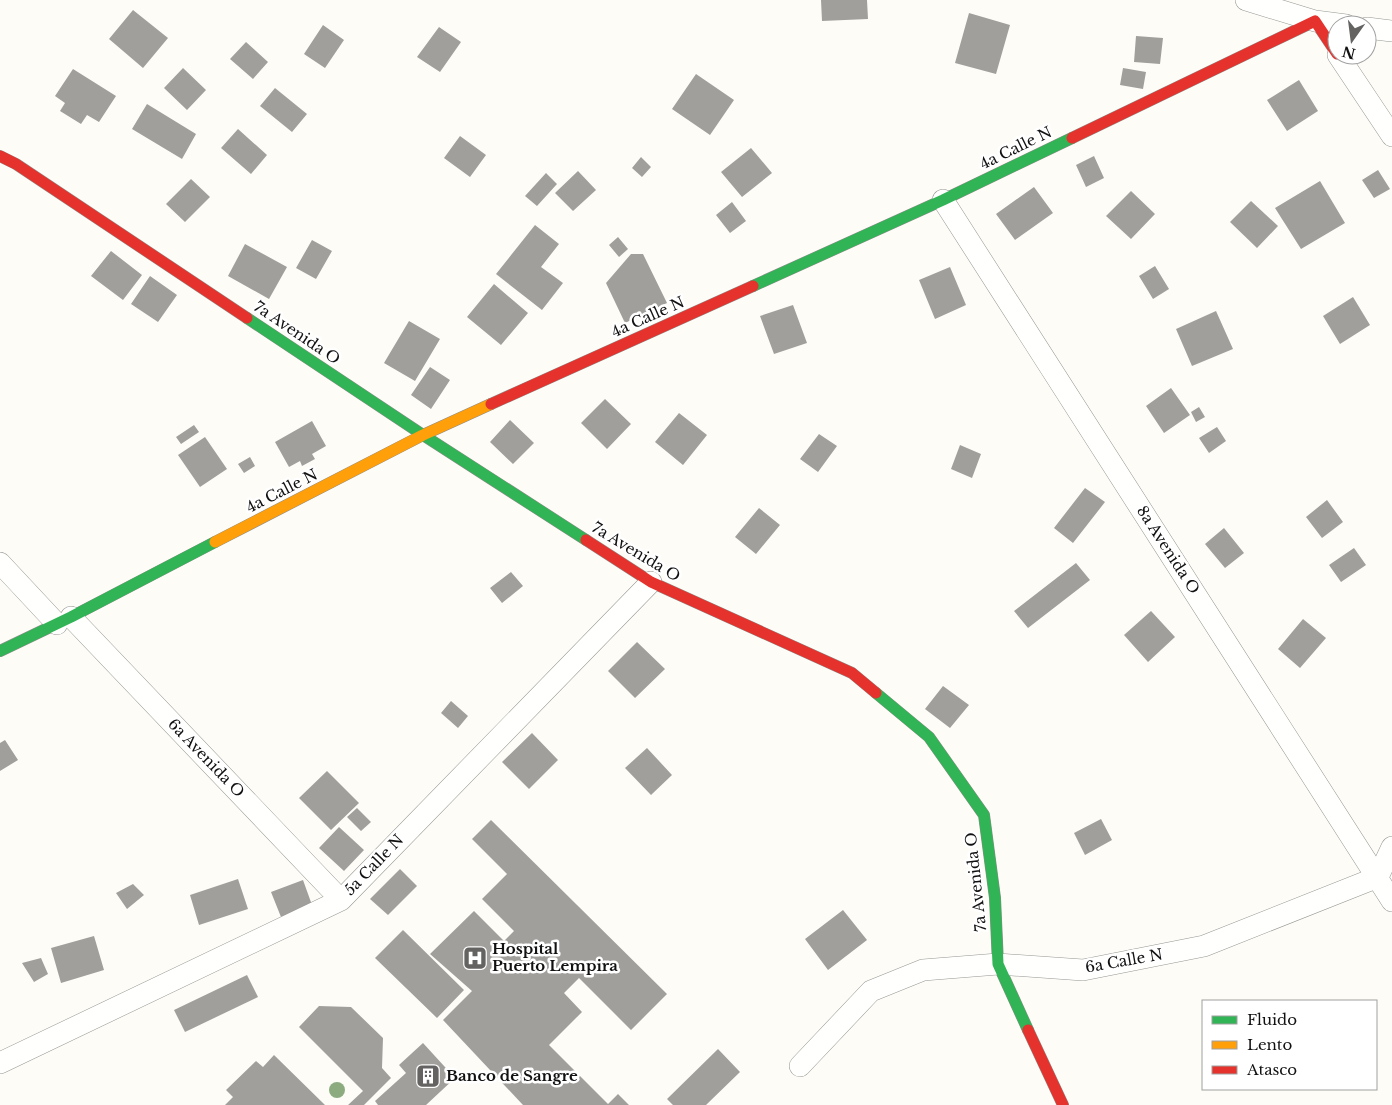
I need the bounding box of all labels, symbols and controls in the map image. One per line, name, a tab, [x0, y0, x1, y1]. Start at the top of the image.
north arrow	[1327, 15, 1377, 65]
text: N	[1340, 42, 1357, 63]
street label: 4a Calle N	[977, 122, 1055, 173]
street label: 4a Calle N	[608, 292, 687, 341]
street label: 7a Avenida O	[251, 297, 344, 368]
street label: 4a Calle N	[243, 464, 321, 517]
street label: 8a Avenida O	[1133, 502, 1204, 597]
street label: 7a Avenida O	[589, 518, 684, 585]
street label: 6a Avenida O	[164, 714, 249, 801]
street label: 5a Calle N	[340, 830, 407, 899]
street label: 7a Avenida O	[961, 831, 990, 933]
place label: Hospital Puerto Lempira	[492, 939, 618, 975]
street label: 6a Calle N	[1084, 944, 1164, 977]
hospital icon: Hospital Puerto Lempira	[462, 945, 488, 971]
legend	[1202, 1000, 1377, 1090]
text: Fluido	[1247, 1010, 1297, 1029]
text: Lento	[1247, 1035, 1293, 1054]
text: Atasco	[1246, 1060, 1297, 1079]
building icon: Banco de Sangre	[415, 1063, 441, 1089]
place label: Banco de Sangre	[446, 1066, 578, 1085]

